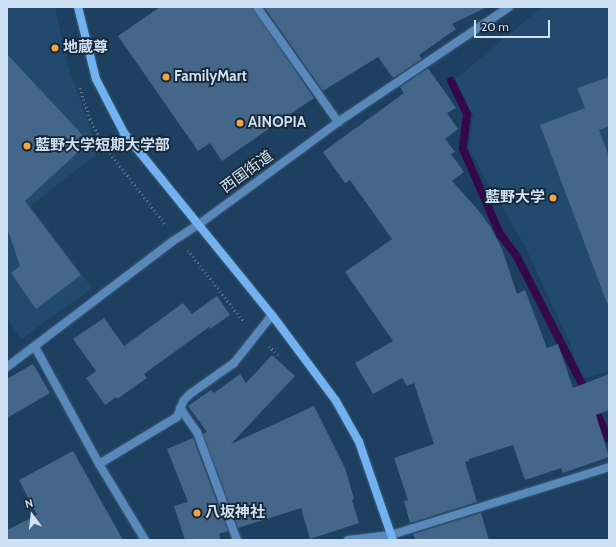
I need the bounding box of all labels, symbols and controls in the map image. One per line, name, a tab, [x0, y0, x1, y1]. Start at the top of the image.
scale bar	[476, 12, 552, 38]
text: 20 m	[481, 19, 509, 34]
place label: 地蔵尊	[63, 39, 108, 57]
marker: 地蔵尊	[50, 43, 60, 53]
place label: FamilyMart	[174, 68, 247, 86]
marker: FamilyMart	[161, 72, 171, 82]
place label: AINOPIA	[248, 114, 306, 132]
marker: AINOPIA	[235, 118, 245, 128]
place label: 藍野大学短期大学部	[35, 137, 170, 155]
marker: 藍野大学短期大学部	[22, 141, 32, 151]
street label: 西国街道	[217, 147, 277, 197]
place label: 藍野大学	[485, 189, 545, 207]
marker: 藍野大学	[548, 193, 558, 203]
north arrow	[12, 495, 52, 535]
text: N	[23, 496, 34, 511]
place label: 八坂神社	[205, 504, 265, 522]
marker: 八坂神社	[192, 508, 202, 518]

